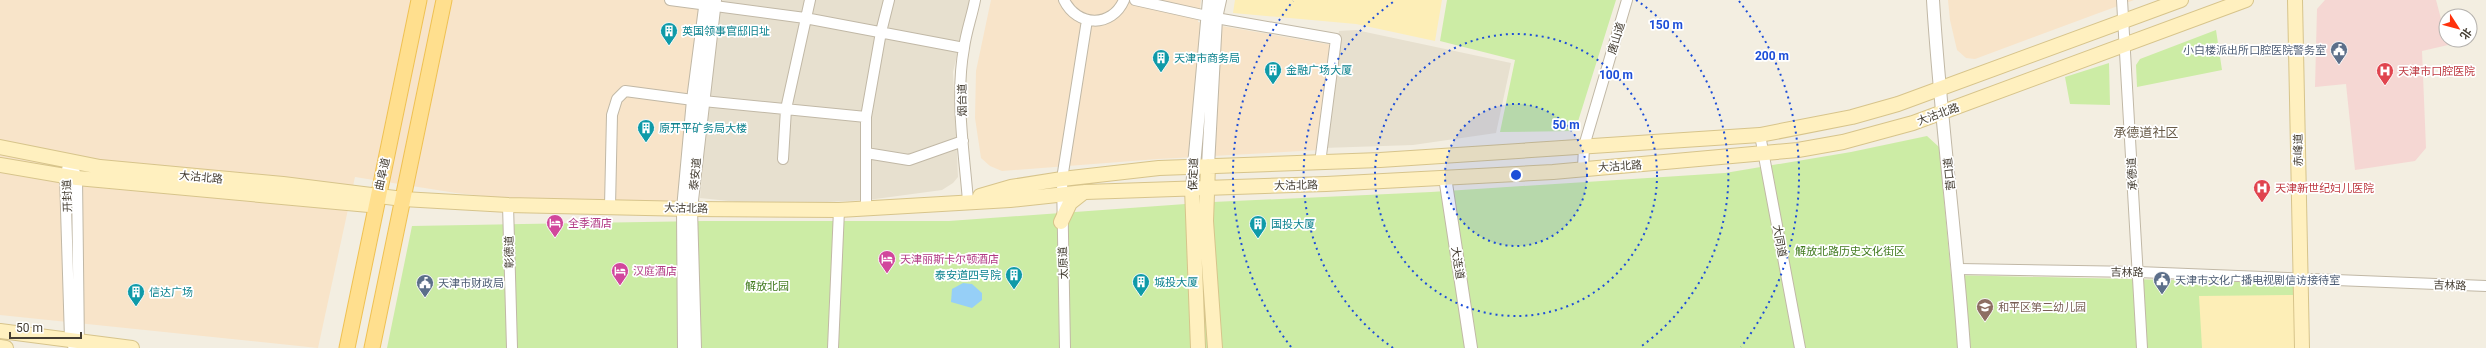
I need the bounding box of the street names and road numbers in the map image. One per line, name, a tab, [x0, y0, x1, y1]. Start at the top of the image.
street label: 唐山道	[1605, 20, 1628, 56]
street label: 烟台道	[956, 83, 969, 117]
street label: 大沽北路	[1915, 101, 1961, 128]
street label: 赤峰道	[2292, 133, 2305, 167]
street label: 曲阜道	[372, 157, 393, 192]
street label: 泰安道	[687, 157, 704, 191]
street label: 保定道	[1186, 157, 1201, 191]
street label: 营口道	[1941, 157, 1958, 191]
street label: 承德道	[2125, 157, 2140, 191]
street label: 大沽北路	[1598, 158, 1642, 175]
street label: 大沽北路	[178, 169, 223, 186]
street label: 开封道	[60, 179, 75, 213]
street label: 大沽北路	[1274, 179, 1318, 192]
street label: 大沽北路	[664, 202, 708, 215]
street label: 大同道	[1770, 224, 1789, 258]
street label: 彰德道	[503, 235, 516, 269]
street label: 太原道	[1056, 246, 1071, 280]
street label: 大连道	[1449, 246, 1467, 280]
street label: 吉林路	[2110, 266, 2144, 279]
street label: 吉林路	[2433, 278, 2467, 293]

